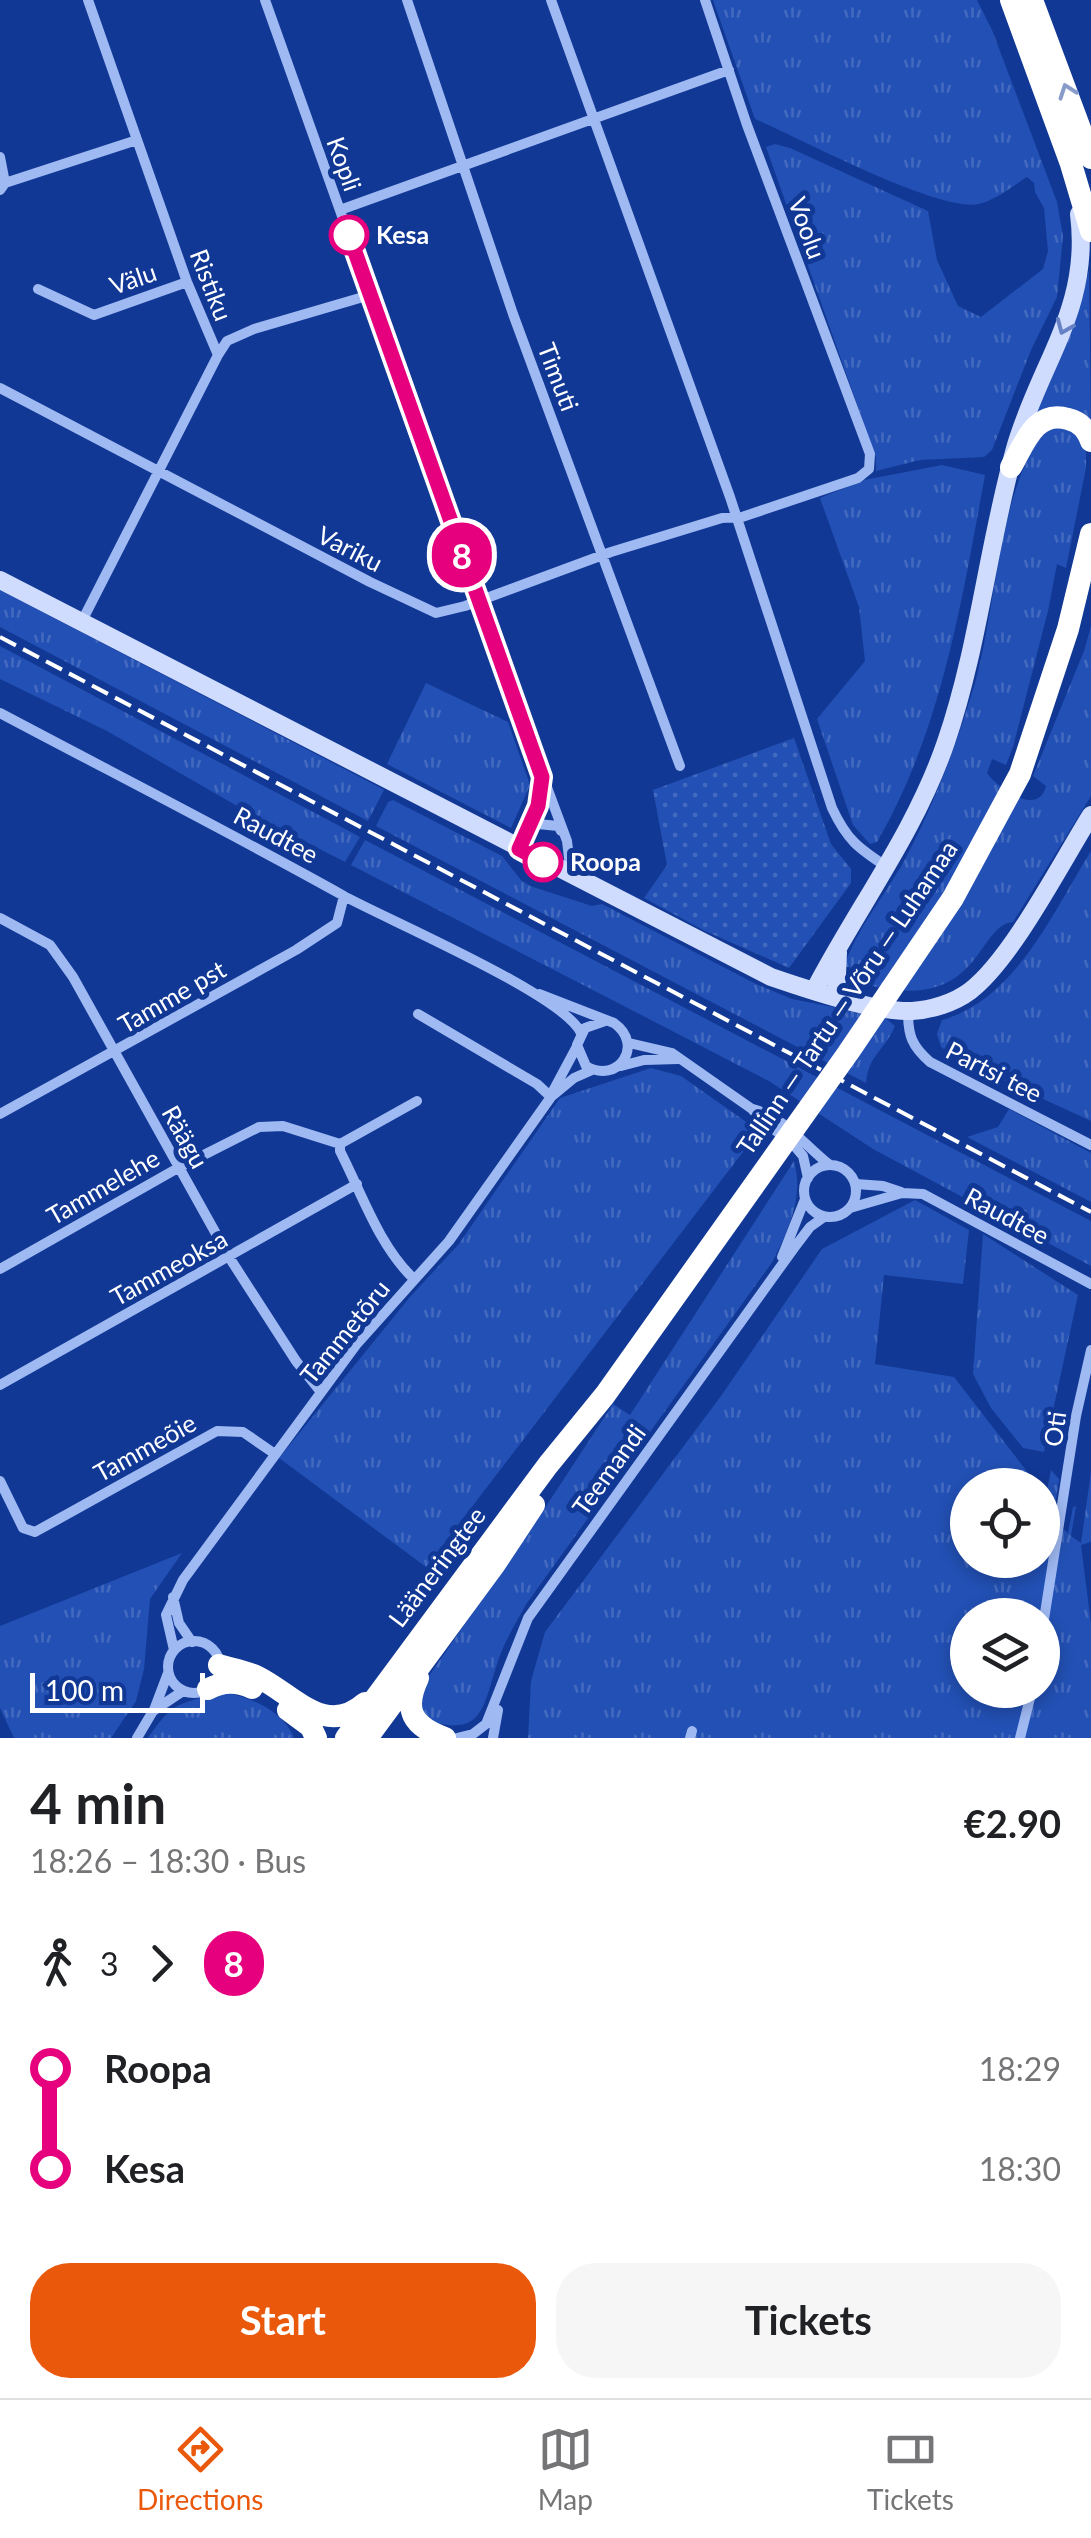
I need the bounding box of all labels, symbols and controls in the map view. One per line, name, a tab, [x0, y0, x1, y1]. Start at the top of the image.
one-way arrow	[1058, 84, 1079, 101]
street label: Kopli	[321, 132, 369, 195]
street label: Voolu	[783, 193, 833, 263]
marker: Kesa	[330, 216, 368, 254]
place label: Kesa	[376, 219, 429, 249]
street label: Ristiku	[185, 245, 239, 325]
street label: Välu	[105, 256, 160, 300]
one-way arrow	[1056, 318, 1076, 335]
street label: Timuti	[532, 338, 586, 415]
street label: Variku	[313, 519, 388, 577]
line badge: 8	[430, 522, 494, 588]
text: 8	[452, 534, 472, 576]
street label: Raudtee	[229, 799, 324, 869]
street label: Tallinn — Tartu — Võru — Luhamaa	[730, 835, 963, 1160]
marker: Roopa	[524, 843, 562, 881]
place label: Roopa	[570, 846, 641, 876]
street label: Tamme pst	[113, 953, 230, 1039]
street label: Partsi tee	[941, 1034, 1047, 1108]
street label: Räägu	[156, 1100, 215, 1173]
street label: Tammelehe	[41, 1142, 164, 1230]
street label: Raudtee	[960, 1180, 1055, 1250]
street label: Tammeoksa	[105, 1223, 232, 1311]
street label: Tammetõru	[293, 1273, 395, 1389]
street label: Tammeõie	[88, 1407, 201, 1487]
street label: Oti	[1037, 1409, 1071, 1448]
street label: Teemandi	[565, 1418, 651, 1521]
map controls	[950, 1468, 1060, 1708]
button: locate	[950, 1468, 1060, 1578]
street label: Lääneringtee	[381, 1501, 491, 1632]
button: layers	[950, 1598, 1060, 1708]
scale bar	[30, 1668, 205, 1712]
text: 100 m	[45, 1673, 124, 1707]
text: 4 min	[30, 1770, 166, 1836]
text: €2.90	[964, 1800, 1061, 1846]
text: 18:26 – 18:30 · Bus	[30, 1841, 306, 1880]
icon: walk	[30, 1936, 85, 1991]
icon: forward	[134, 1936, 189, 1991]
text: 8	[224, 1942, 244, 1984]
text: 3	[100, 1944, 119, 1983]
text: Roopa	[104, 2045, 212, 2091]
text: 18:29	[979, 2049, 1061, 2088]
text: Kesa	[104, 2145, 185, 2191]
text: 18:30	[979, 2149, 1061, 2188]
button: Start	[30, 2263, 536, 2378]
button: Tickets	[556, 2263, 1061, 2378]
tab: Directions	[137, 2422, 263, 2516]
tab: Map	[538, 2422, 593, 2516]
tab: Tickets	[867, 2422, 954, 2516]

